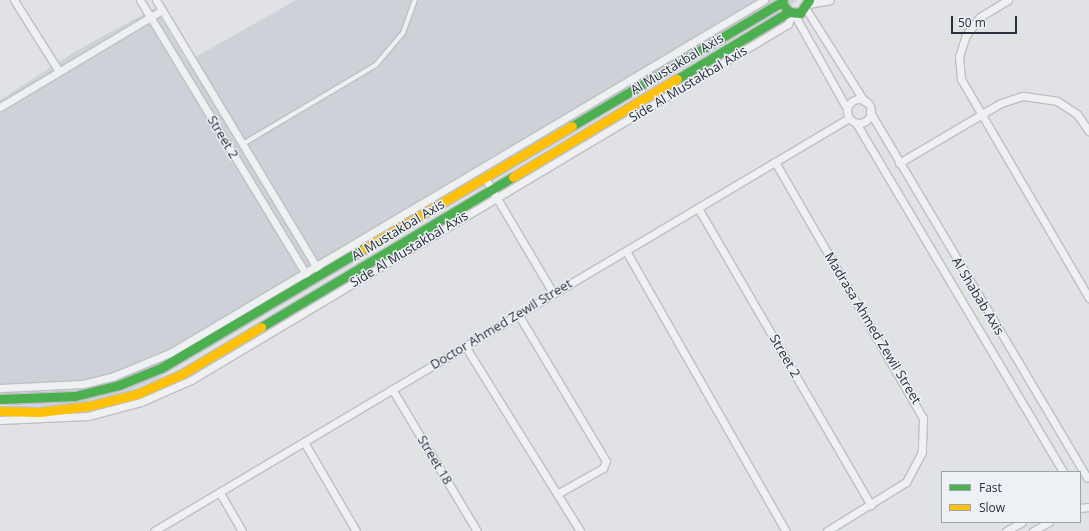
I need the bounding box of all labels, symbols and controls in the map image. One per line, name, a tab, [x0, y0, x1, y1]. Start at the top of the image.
scale bar	[953, 8, 1019, 34]
text: 50 m	[958, 14, 986, 31]
street label: Al Mustakbal Axis	[628, 30, 726, 98]
street label: Side Al Mustakbal Axis	[626, 43, 750, 125]
street label: Street 2	[204, 113, 242, 161]
street label: Al Mustakbal Axis	[349, 196, 447, 264]
street label: Side Al Mustakbal Axis	[347, 208, 471, 290]
street label: Madrasa Ahmed Zewil Street	[821, 249, 925, 407]
street label: Al Shabab Axis	[949, 254, 1007, 338]
street label: Doctor Ahmed Zewil Street	[427, 275, 575, 373]
street label: Street 2	[766, 332, 804, 380]
street label: Street 18	[414, 433, 456, 487]
legend	[941, 471, 1081, 523]
text: Fast	[979, 479, 1002, 496]
text: Slow	[979, 499, 1005, 516]

